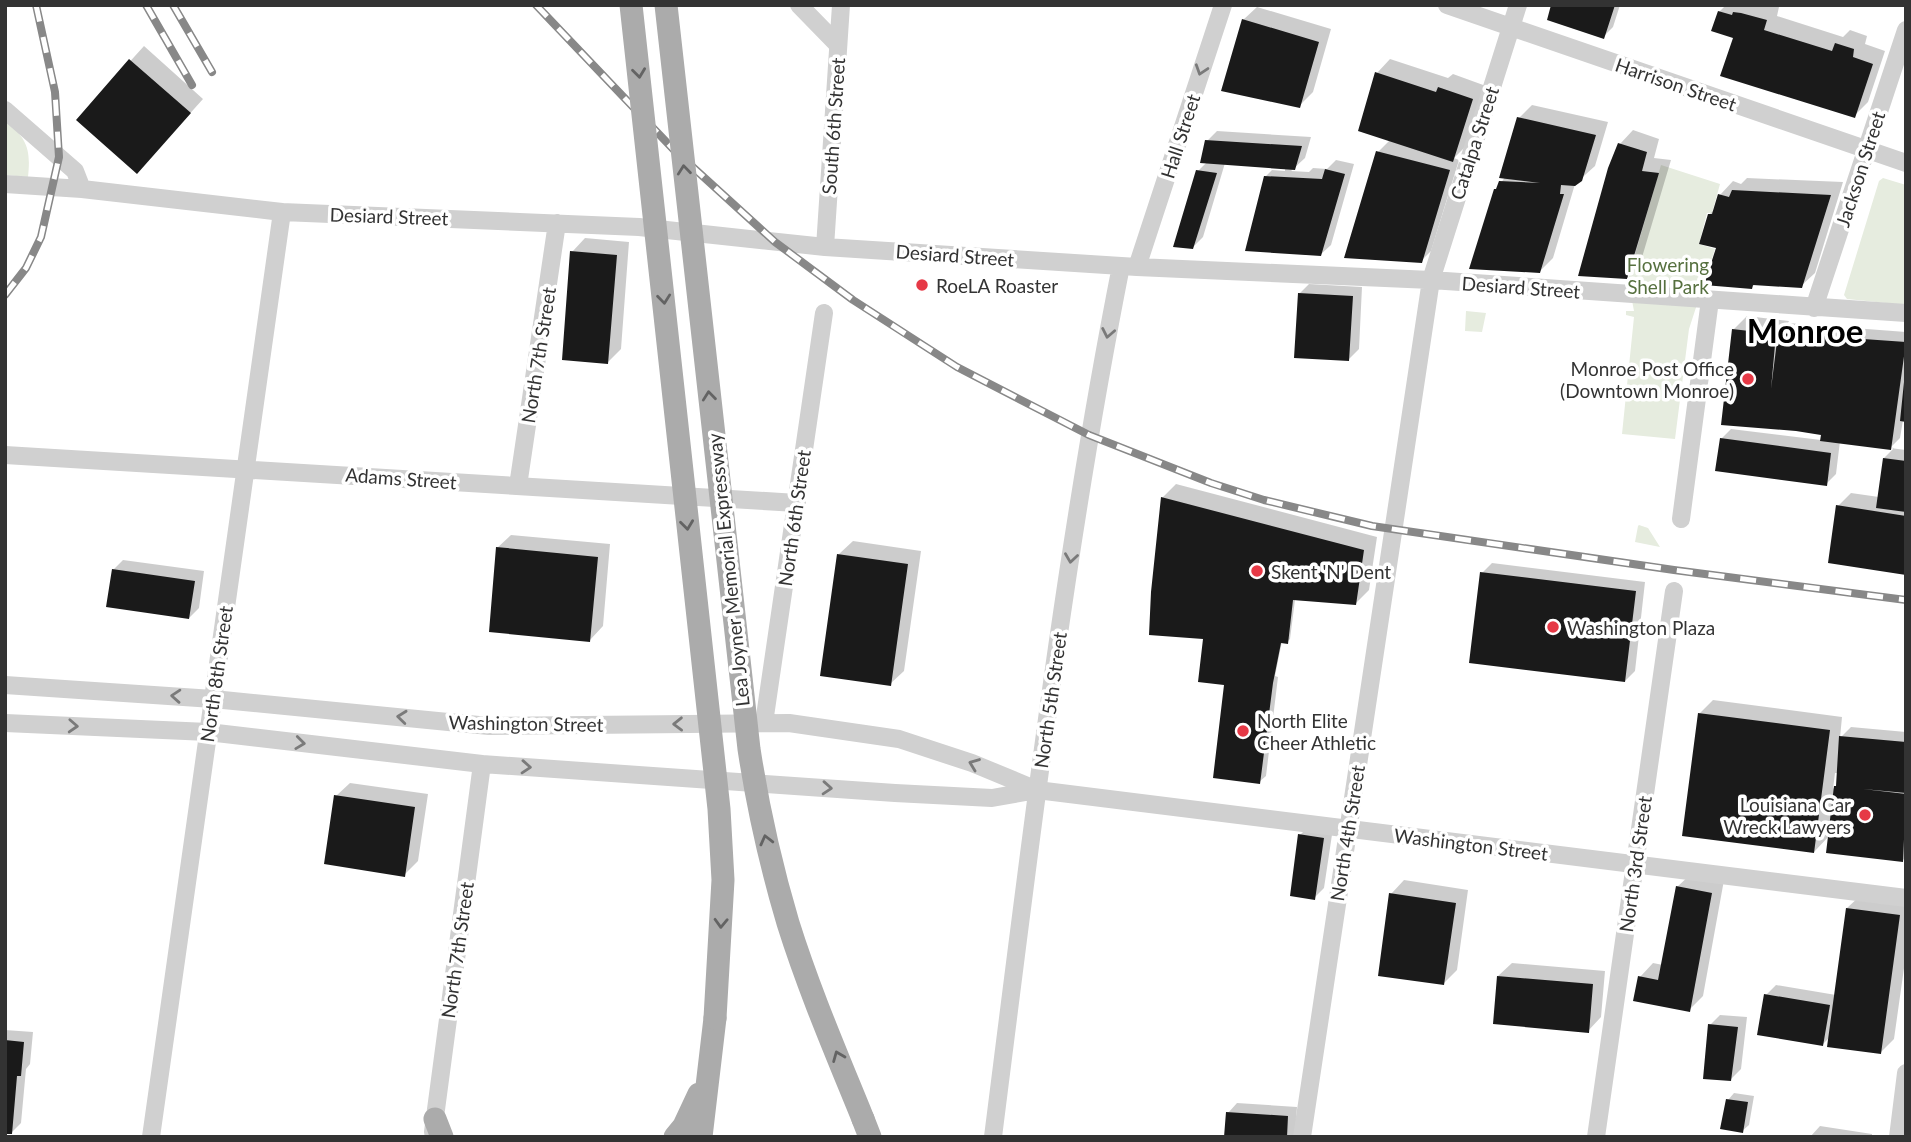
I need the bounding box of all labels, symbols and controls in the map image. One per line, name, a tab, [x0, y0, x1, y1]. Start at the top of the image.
street label: Harrison Street	[1612, 53, 1740, 116]
street label: South 6th Street	[817, 57, 849, 195]
one-way arrow	[1195, 64, 1210, 76]
one-way arrow	[631, 67, 646, 79]
street label: Catalpa Street	[1445, 83, 1503, 203]
street label: Hall Street	[1156, 91, 1205, 181]
street label: Jackson Street	[1830, 108, 1890, 230]
one-way arrow	[676, 164, 691, 176]
street label: Desiard Street	[329, 202, 449, 230]
street label: Desiard Street	[895, 239, 1015, 271]
park label: Flowering Shell Park	[1627, 253, 1709, 298]
street label: Desiard Street	[1461, 271, 1581, 303]
place label: RoeLA Roaster	[936, 274, 1058, 297]
marker: RoeLA Roaster	[914, 277, 930, 293]
street label: North 7th Street	[516, 285, 560, 425]
one-way arrow	[656, 294, 671, 305]
district label: Monroe	[1747, 310, 1863, 350]
one-way arrow	[1101, 327, 1116, 339]
place label: Monroe Post Office (Downtown Monroe)	[1560, 357, 1734, 402]
marker: Monroe Post Office (Downtown Monroe)	[1740, 371, 1756, 387]
one-way arrow	[701, 391, 716, 402]
street label: Lea Joyner Memorial Expressway	[702, 432, 754, 708]
street label: North 6th Street	[773, 448, 815, 588]
street label: Adams Street	[345, 463, 458, 493]
one-way arrow	[679, 520, 694, 531]
one-way arrow	[1064, 552, 1079, 563]
place label: Skent 'N' Dent	[1271, 560, 1391, 583]
marker: Skent 'N' Dent	[1249, 563, 1265, 579]
street label: North 8th Street	[195, 604, 237, 744]
place label: Washington Plaza	[1567, 616, 1715, 639]
marker: Washington Plaza	[1545, 619, 1561, 635]
street label: North 5th Street	[1029, 630, 1071, 770]
one-way arrow	[170, 689, 181, 704]
place label: North Elite Cheer Athletic	[1257, 709, 1376, 754]
one-way arrow	[396, 710, 407, 725]
street label: Washington Street	[448, 710, 604, 736]
one-way arrow	[672, 716, 683, 732]
one-way arrow	[68, 718, 79, 733]
marker: North Elite Cheer Athletic	[1235, 723, 1251, 739]
one-way arrow	[295, 735, 306, 750]
one-way arrow	[968, 758, 980, 772]
one-way arrow	[521, 759, 532, 774]
street label: North 4th Street	[1325, 763, 1369, 903]
one-way arrow	[821, 780, 832, 795]
place label: Louisiana Car Wreck Lawyers	[1723, 793, 1851, 838]
street label: North 3rd Street	[1614, 794, 1656, 934]
marker: Louisiana Car Wreck Lawyers	[1857, 807, 1873, 823]
street label: Washington Street	[1393, 823, 1549, 865]
one-way arrow	[760, 835, 774, 847]
street label: North 7th Street	[436, 880, 478, 1020]
one-way arrow	[714, 917, 729, 928]
one-way arrow	[832, 1051, 846, 1063]

